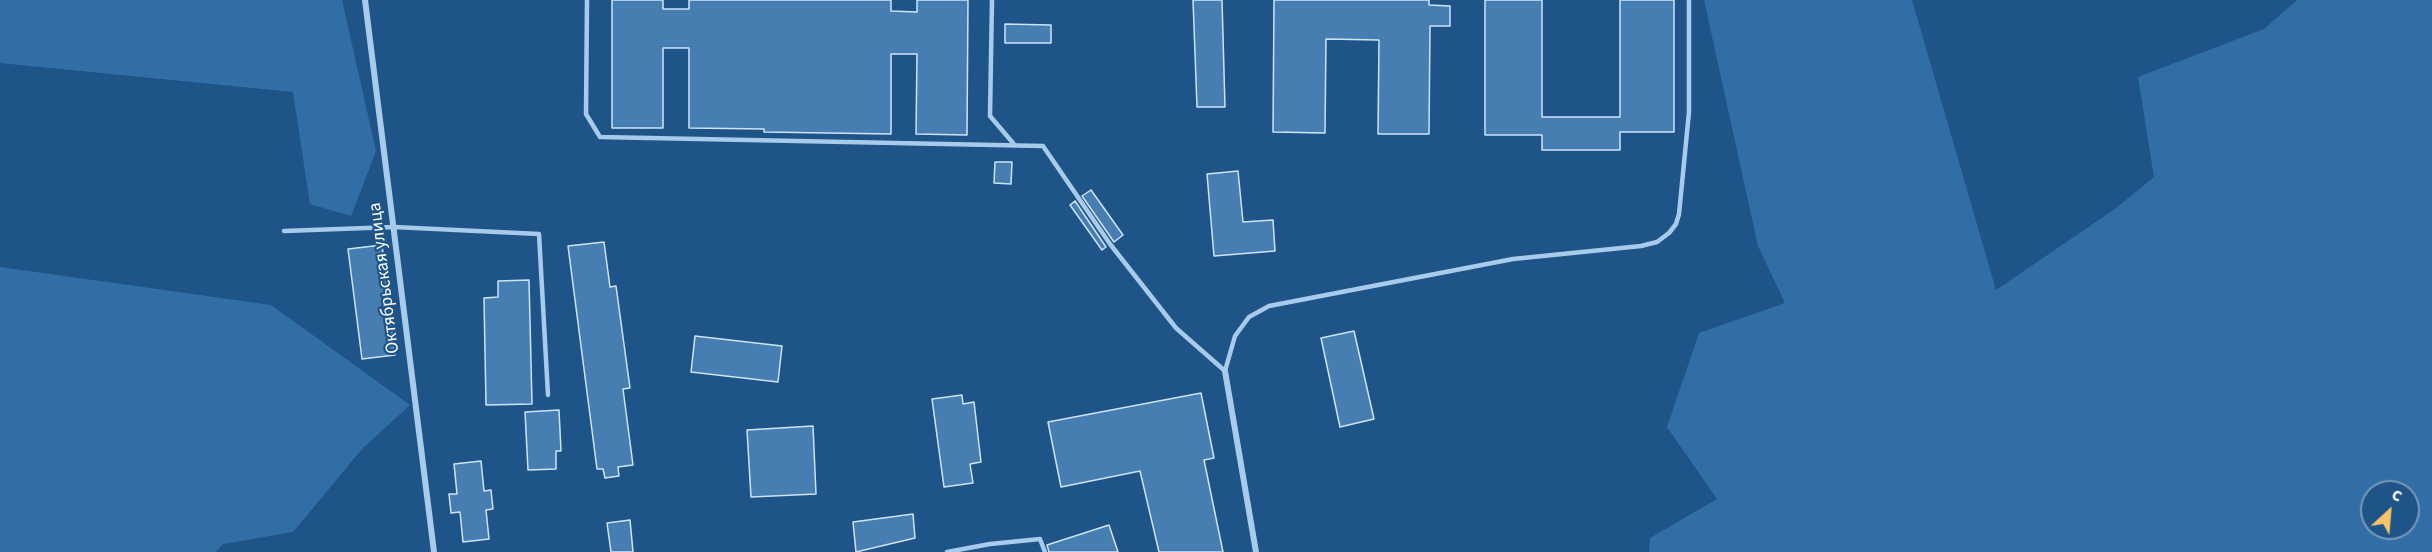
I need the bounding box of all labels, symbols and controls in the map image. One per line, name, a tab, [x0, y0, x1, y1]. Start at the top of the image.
street label: Октябрьская улица	[365, 201, 405, 355]
north arrow	[2360, 480, 2420, 540]
text: С	[2388, 484, 2406, 508]

